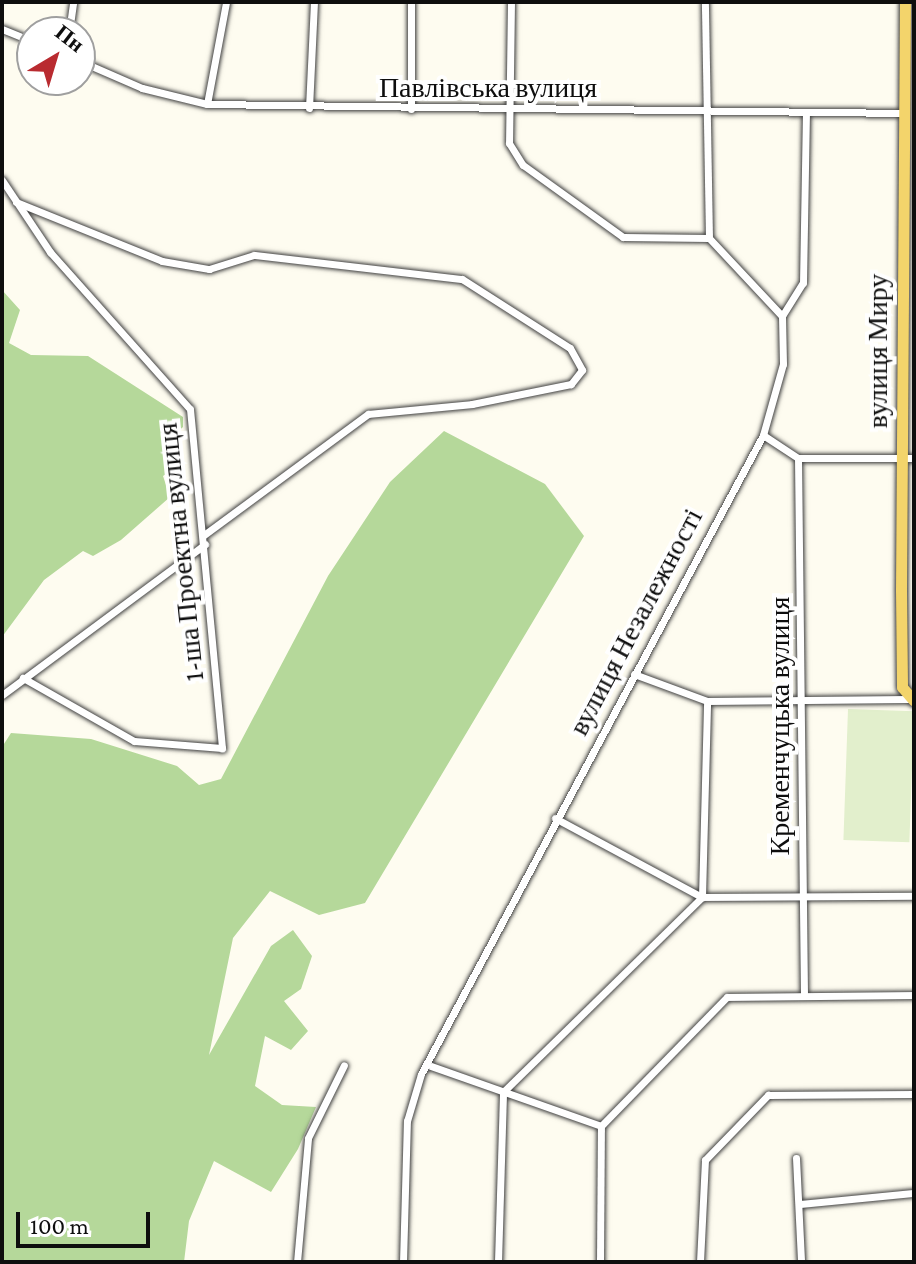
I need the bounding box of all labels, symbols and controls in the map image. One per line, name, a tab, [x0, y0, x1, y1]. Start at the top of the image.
north arrow	[16, 16, 96, 96]
text: Пн	[50, 19, 89, 57]
street label: Павлівська вулиця	[379, 71, 597, 105]
street label: вулиця Миру	[861, 274, 895, 428]
street label: 1-ша Проектна вулиця	[151, 421, 211, 683]
street label: вулиця Незалежності	[562, 503, 710, 741]
street label: Кременчуцька вулиця	[763, 597, 797, 855]
scale bar	[20, 1196, 154, 1246]
text: 100 m	[30, 1212, 89, 1239]

